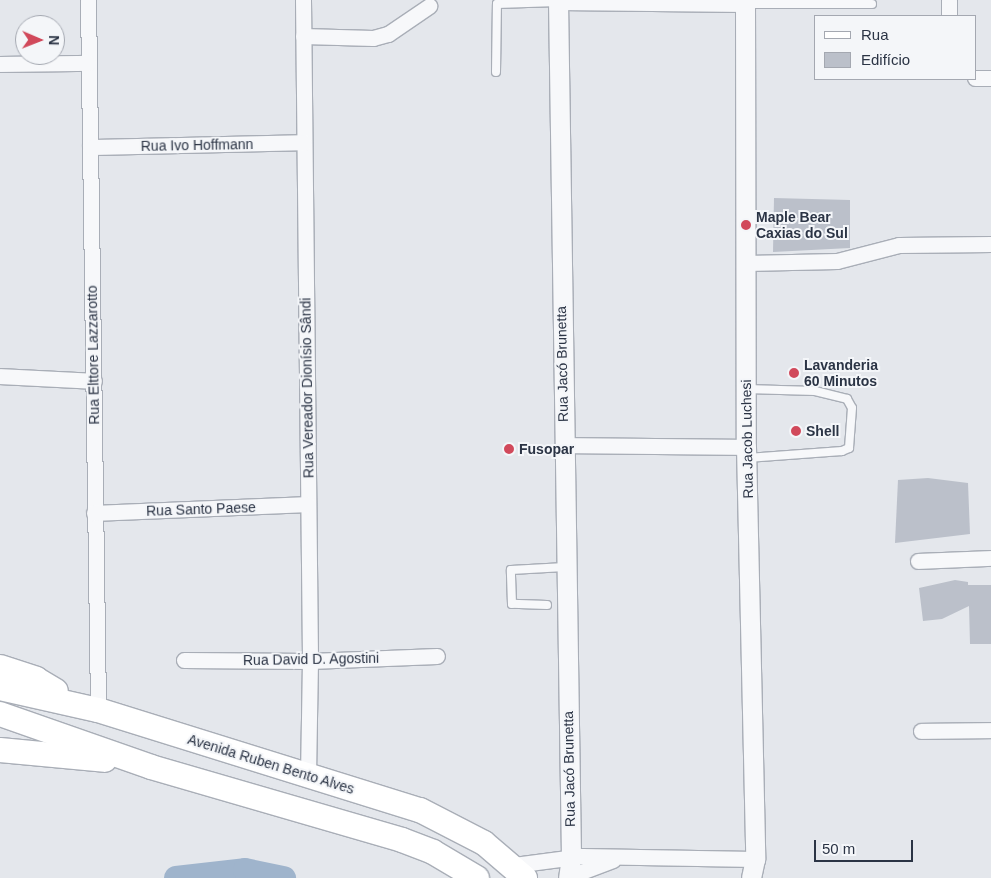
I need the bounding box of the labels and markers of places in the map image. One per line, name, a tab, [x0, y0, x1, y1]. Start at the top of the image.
place label: Maple Bear Caxias do Sul	[756, 209, 848, 242]
marker: Maple Bear Caxias do Sul	[740, 219, 752, 231]
place label: Lavanderia 60 Minutos	[804, 357, 878, 390]
marker: Lavanderia 60 Minutos	[788, 367, 800, 379]
place label: Shell	[806, 423, 839, 439]
marker: Shell	[790, 425, 802, 437]
place label: Fusopar	[519, 441, 574, 457]
marker: Fusopar	[503, 443, 515, 455]

